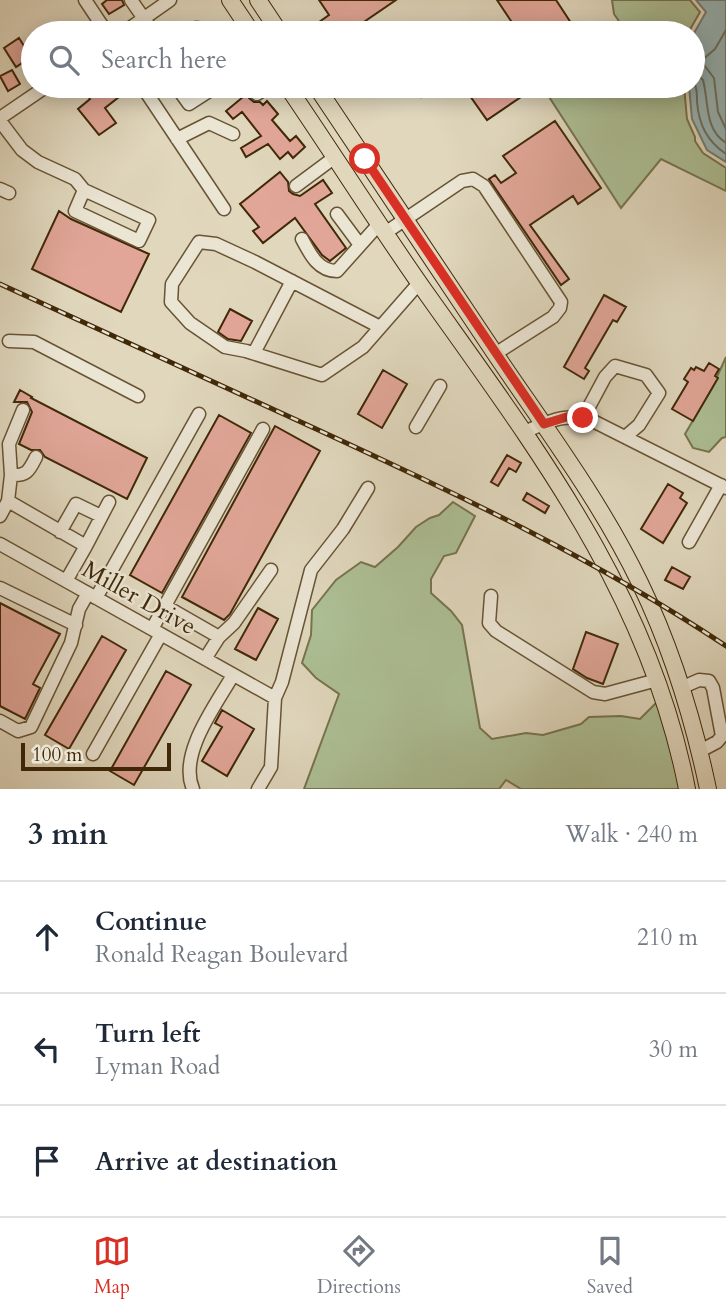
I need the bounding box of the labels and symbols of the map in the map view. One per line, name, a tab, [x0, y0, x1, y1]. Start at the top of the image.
route start	[349, 143, 380, 174]
route end	[567, 402, 598, 433]
street label: Miller Drive	[76, 553, 202, 643]
scale bar	[21, 740, 172, 772]

